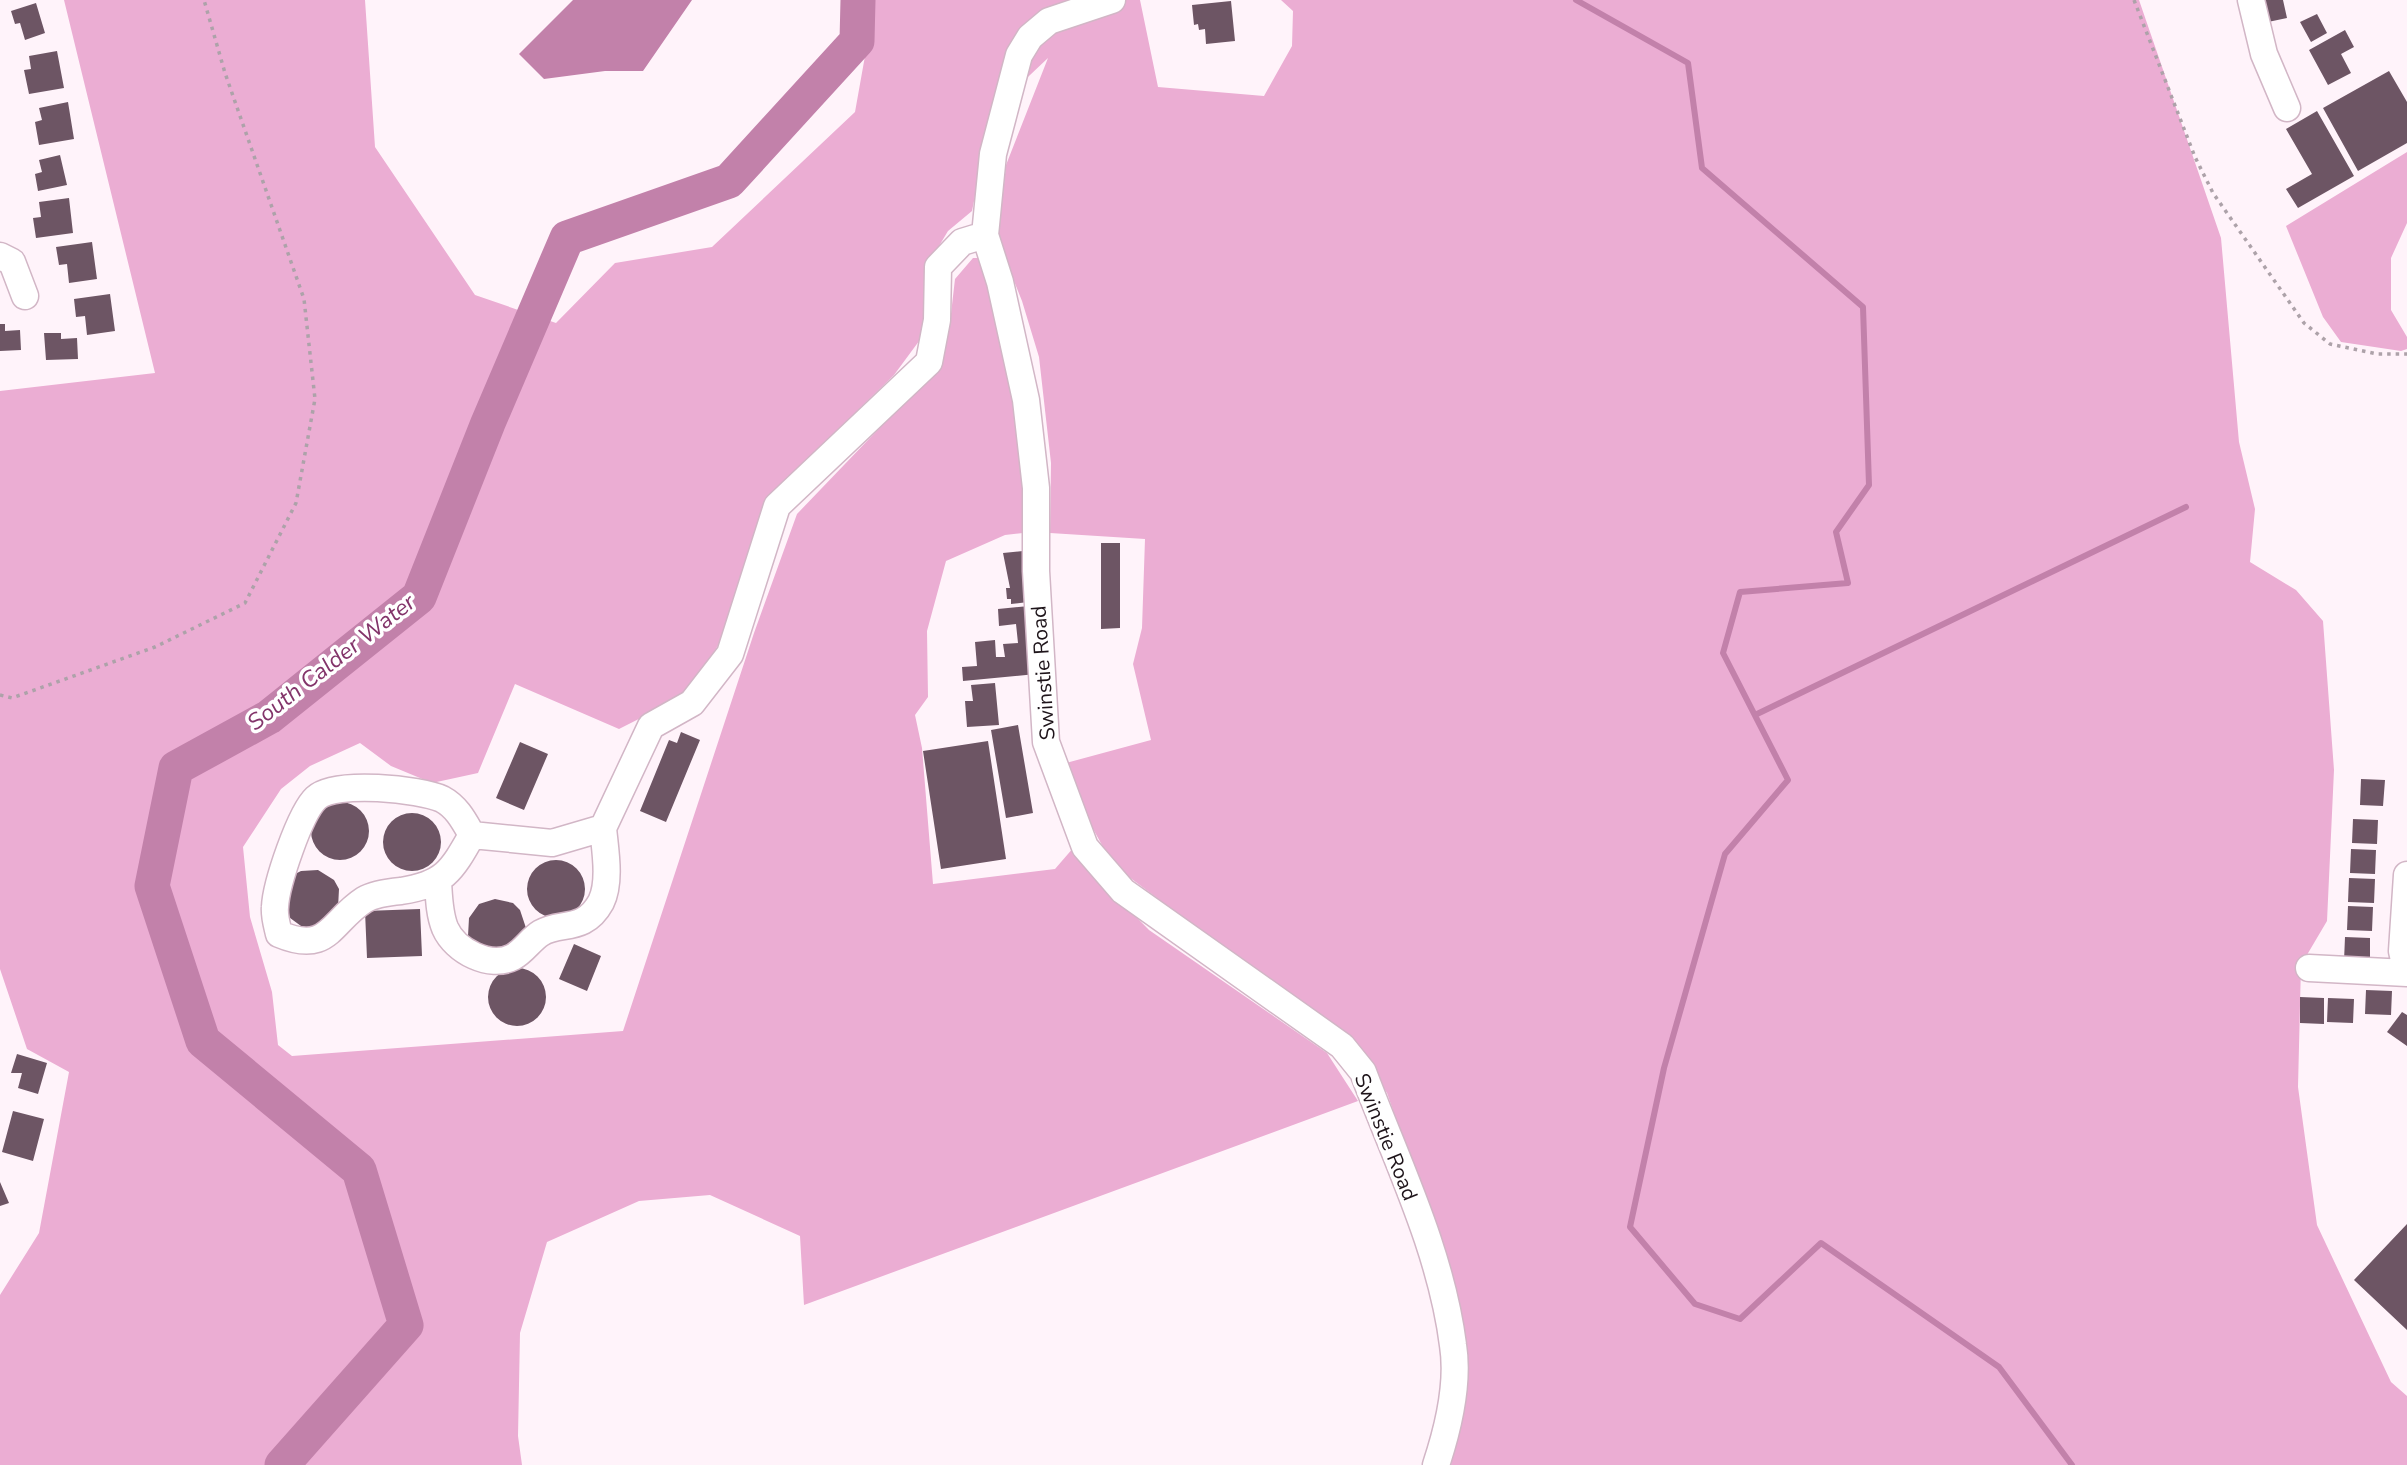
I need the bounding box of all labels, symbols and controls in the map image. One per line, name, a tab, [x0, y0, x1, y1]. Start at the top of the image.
water label: South Calder Water	[241, 587, 422, 738]
street label: Swinstie Road	[1024, 605, 1062, 741]
street label: Swinstie Road	[1348, 1069, 1424, 1205]

